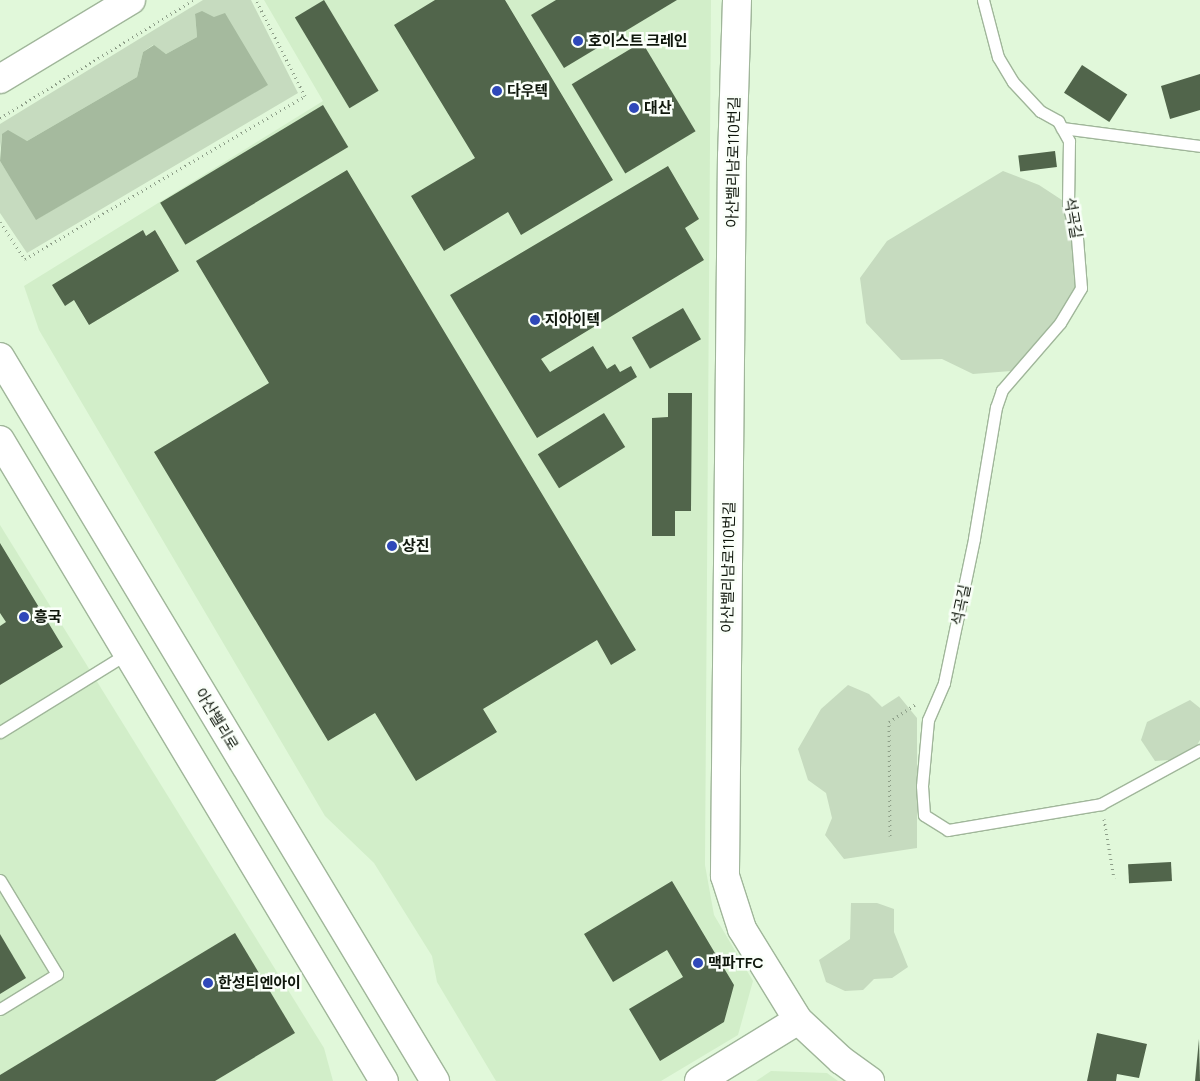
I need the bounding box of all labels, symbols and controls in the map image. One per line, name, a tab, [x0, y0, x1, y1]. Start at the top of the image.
place label: 호이스트 크레인	[588, 32, 688, 50]
marker: 호이스트 크레인	[572, 35, 584, 47]
place label: 다우텍	[507, 82, 548, 100]
marker: 다우텍	[491, 85, 503, 97]
street label: 아산밸리남로110번길	[723, 96, 743, 228]
place label: 대산	[644, 99, 672, 117]
marker: 대산	[628, 102, 640, 114]
street label: 석곡길	[1061, 196, 1085, 240]
place label: 지아이텍	[545, 311, 600, 329]
marker: 지아이텍	[529, 314, 541, 326]
street label: 아산밸리남로110번길	[718, 501, 738, 633]
place label: 상진	[402, 537, 430, 555]
marker: 상진	[386, 540, 398, 552]
street label: 석곡길	[948, 583, 974, 627]
place label: 흥국	[34, 608, 62, 626]
marker: 흥국	[18, 611, 30, 623]
street label: 아산밸리로	[192, 685, 242, 753]
place label: 맥파TFC	[708, 954, 764, 972]
marker: 맥파TFC	[692, 957, 704, 969]
place label: 한성티엔아이	[218, 974, 301, 992]
marker: 한성티엔아이	[202, 977, 214, 989]

